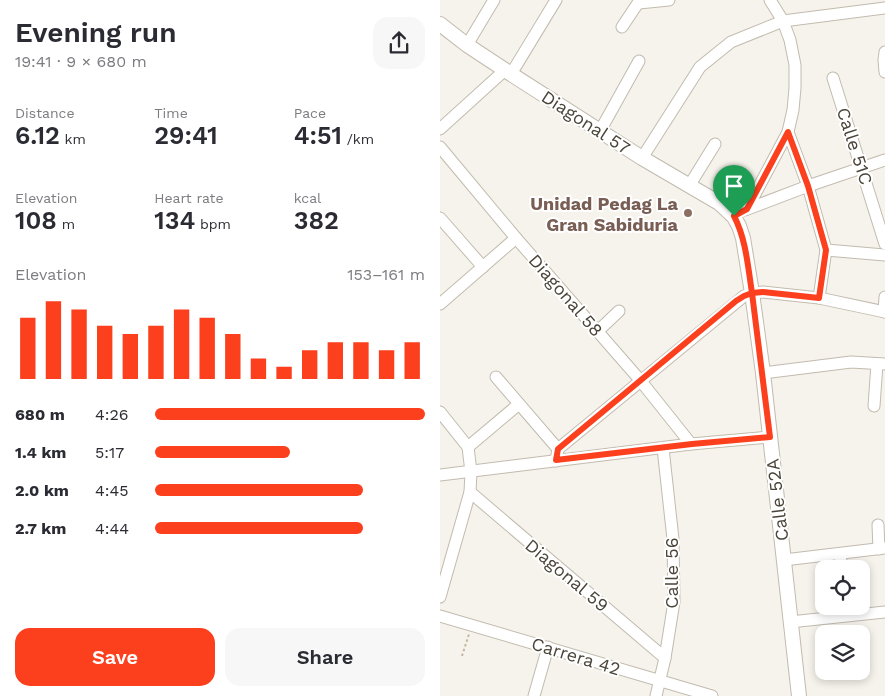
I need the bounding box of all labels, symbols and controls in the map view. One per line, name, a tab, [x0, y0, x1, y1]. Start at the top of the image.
text: Evening run	[15, 16, 176, 49]
button: share	[373, 17, 425, 69]
text: 19:41 · 9 × 680 m	[15, 52, 147, 71]
street label: Diagonal 57	[538, 86, 634, 158]
text: Distance	[15, 105, 75, 121]
text: Time	[154, 105, 188, 121]
text: Pace	[294, 105, 326, 121]
street label: Calle 51C	[833, 105, 877, 187]
text: 6.12	[15, 121, 60, 150]
text: 29:41	[154, 121, 218, 150]
text: 4:51	[294, 121, 342, 150]
text: km	[60, 131, 86, 147]
text: /km	[342, 131, 374, 147]
pin	[713, 165, 755, 216]
icon: arrive	[720, 172, 748, 200]
text: Elevation	[15, 190, 78, 206]
text: Heart rate	[154, 190, 224, 206]
text: kcal	[294, 190, 321, 206]
place label: Unidad Pedag La Gran Sabiduria	[530, 193, 679, 235]
text: 108	[15, 206, 57, 235]
text: 134	[154, 206, 195, 235]
text: 382	[294, 206, 339, 235]
marker: Unidad Pedag La Gran Sabiduria	[682, 207, 694, 219]
text: m	[57, 216, 75, 232]
text: bpm	[195, 216, 231, 232]
street label: Diagonal 58	[525, 250, 607, 340]
text: Elevation	[15, 265, 86, 284]
text: 153–161 m	[347, 265, 425, 284]
text: 680 m	[15, 405, 65, 424]
text: 4:26	[95, 405, 129, 424]
text: 1.4 km	[15, 443, 66, 462]
text: 5:17	[95, 443, 124, 462]
street label: Calle 52A	[762, 457, 792, 542]
text: 2.0 km	[15, 481, 69, 500]
text: 4:45	[95, 481, 129, 500]
text: 2.7 km	[15, 519, 66, 538]
text: 4:44	[95, 519, 129, 538]
street label: Diagonal 59	[521, 534, 613, 616]
street label: Calle 56	[661, 537, 682, 609]
map controls	[815, 560, 870, 680]
button: locate	[815, 560, 870, 615]
button: layers	[815, 625, 870, 680]
button: Save	[15, 628, 215, 686]
button: Share	[225, 628, 425, 686]
street label: Carrera 42	[529, 633, 623, 679]

